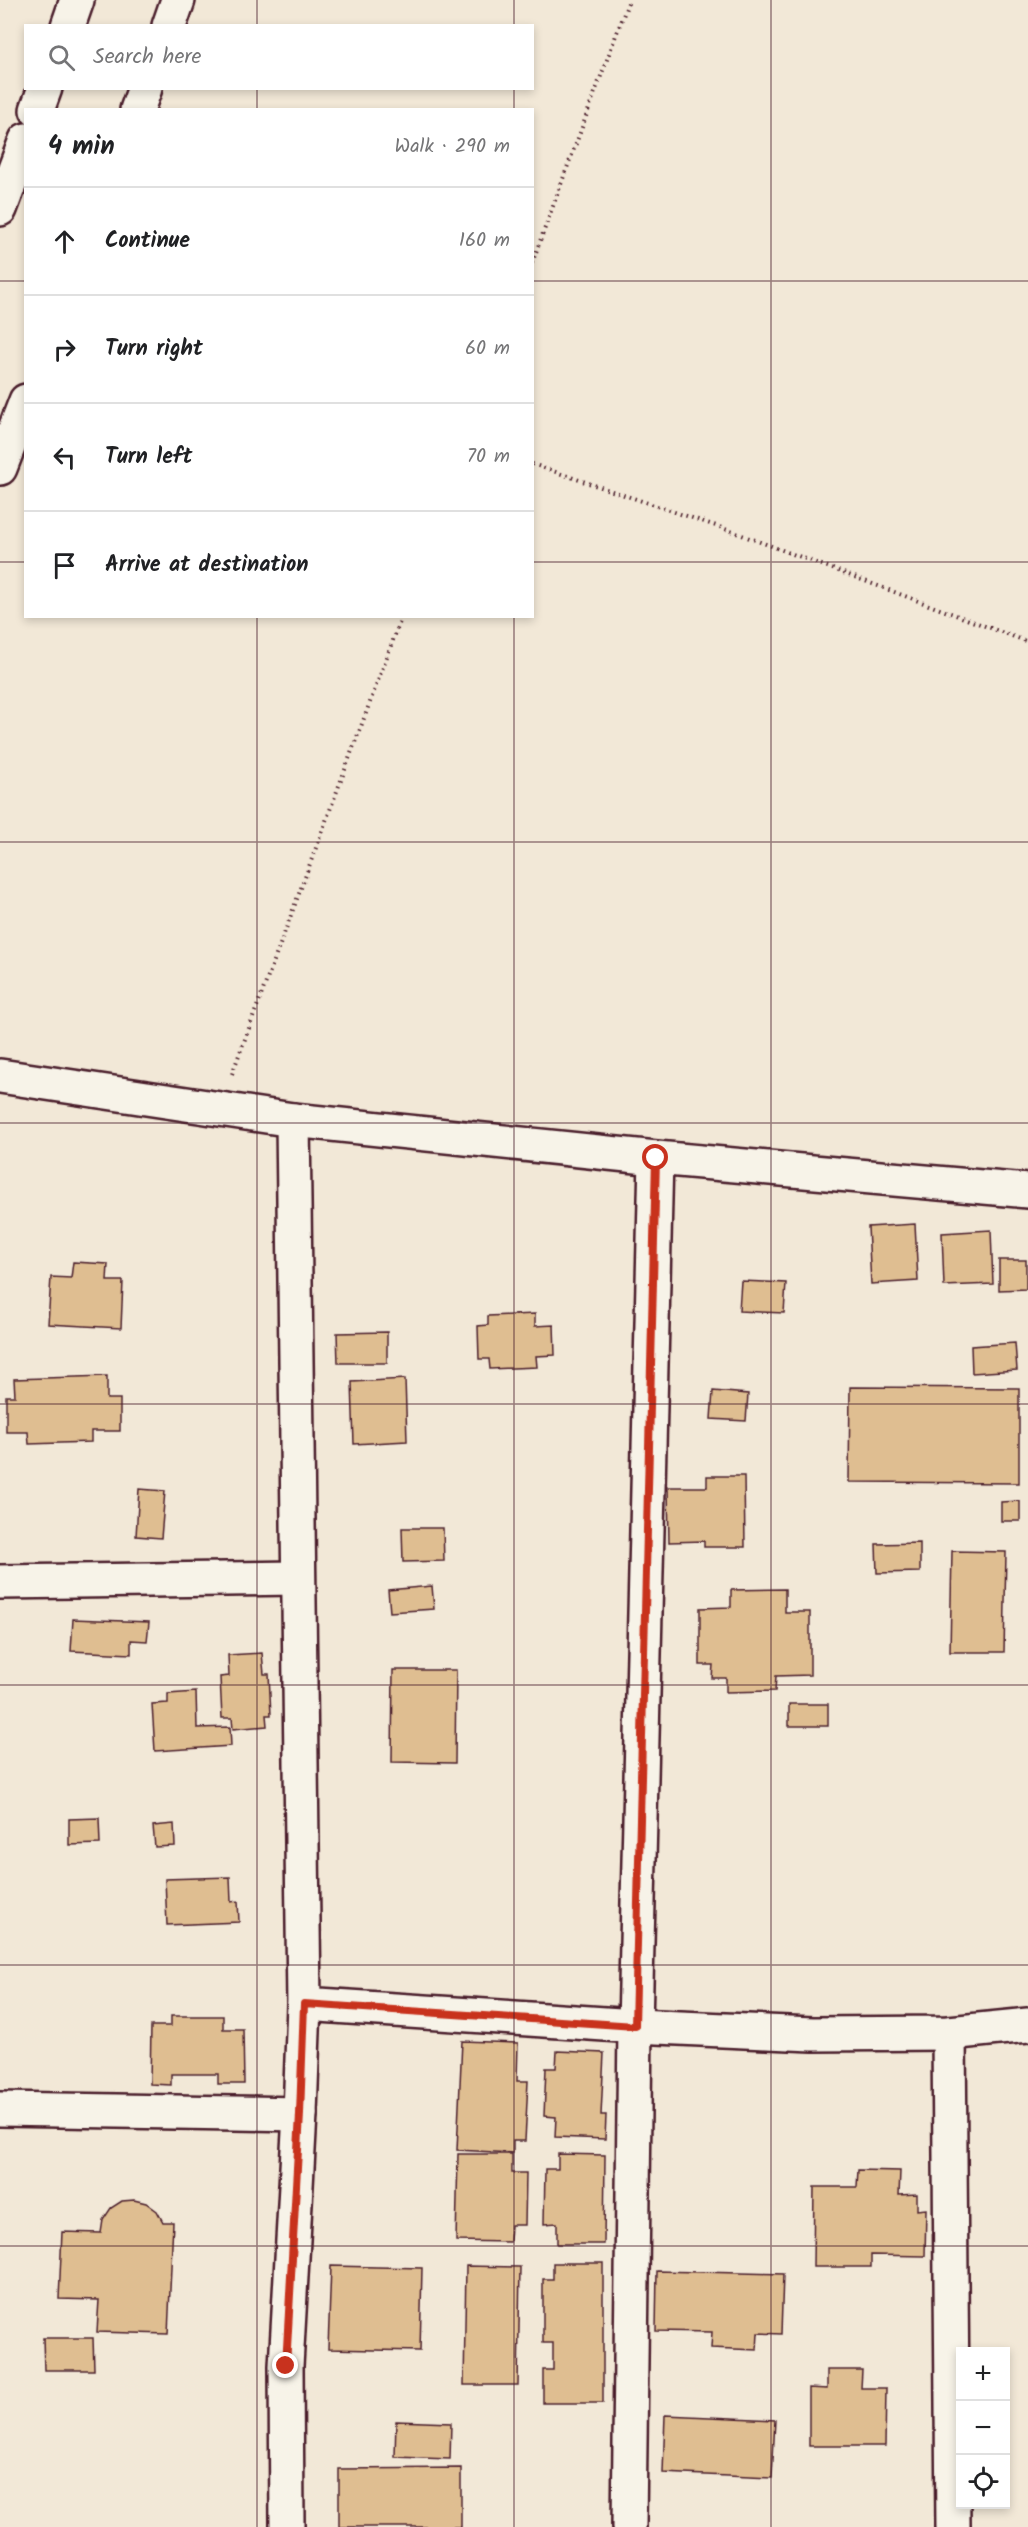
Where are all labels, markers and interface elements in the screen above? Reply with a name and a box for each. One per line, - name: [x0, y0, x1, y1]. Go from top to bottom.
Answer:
- search box: [24, 24, 534, 90]
- text: Search here: [93, 40, 201, 75]
- icon: search: [45, 41, 78, 74]
- text: 4 min: [48, 126, 115, 168]
- text: Walk · 290 m: [395, 131, 510, 163]
- text: Continue: [105, 224, 190, 259]
- icon: ahead: [48, 225, 81, 258]
- text: 160 m: [459, 225, 510, 257]
- text: Turn right: [105, 332, 203, 367]
- icon: right: [48, 333, 81, 366]
- text: 60 m: [465, 333, 510, 365]
- text: Turn left: [105, 440, 192, 475]
- icon: left: [48, 441, 81, 474]
- text: 70 m: [467, 441, 510, 473]
- text: Arrive at destination: [105, 548, 308, 583]
- icon: arrive: [48, 549, 81, 582]
- route start: [642, 1144, 668, 1170]
- map controls: [956, 2347, 1010, 2509]
- button: +: [956, 2347, 1010, 2401]
- route end: [272, 2352, 298, 2378]
- button: −: [956, 2401, 1010, 2455]
- button: locate: [956, 2455, 1010, 2509]

